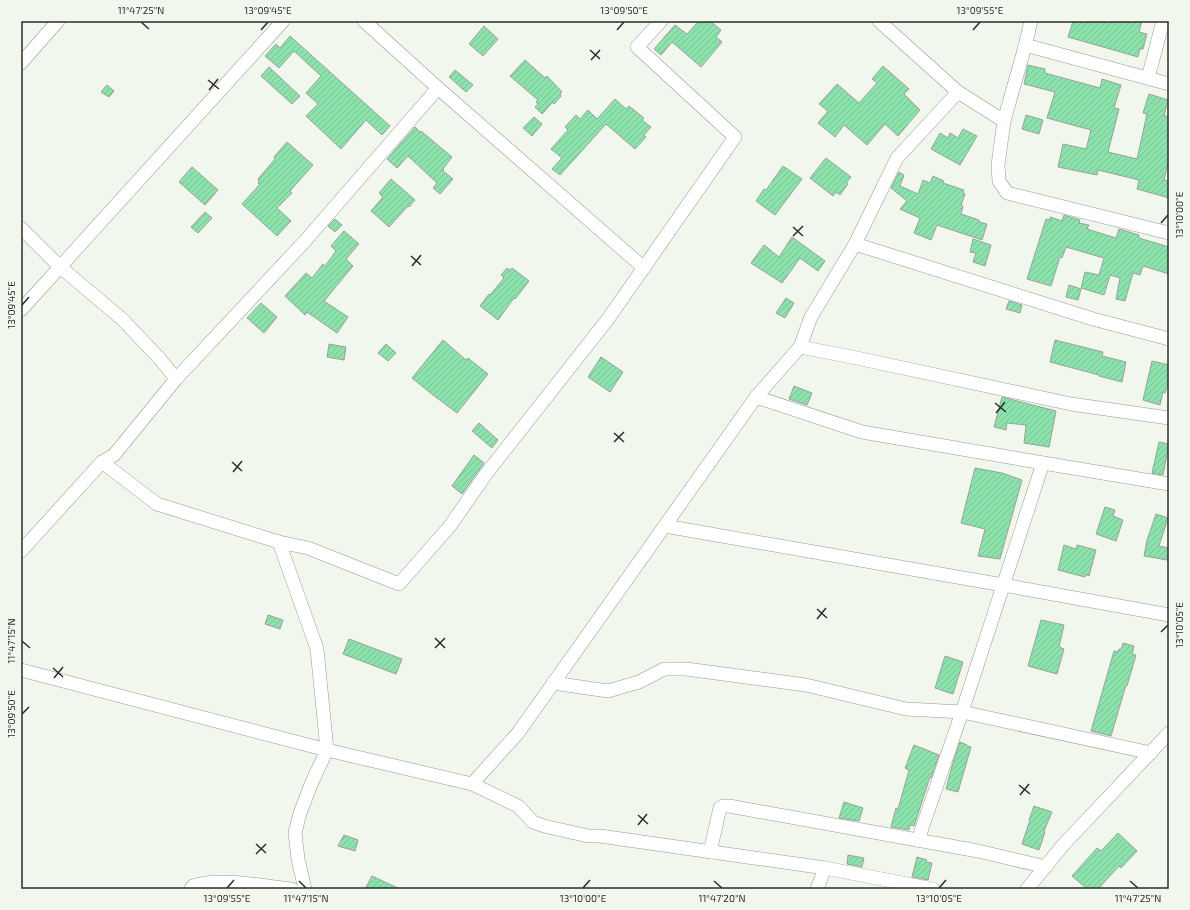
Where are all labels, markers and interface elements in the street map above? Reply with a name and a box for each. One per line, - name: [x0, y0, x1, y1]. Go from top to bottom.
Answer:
- text: 11°47'25"N: [118, 4, 164, 16]
- text: 13°09'45"E: [244, 4, 292, 16]
- text: 13°09'50"E: [600, 4, 648, 16]
- text: 13°09'55"E: [957, 4, 1004, 16]
- text: 13°10'00"E: [1173, 191, 1185, 238]
- text: 13°09'45"E: [5, 281, 17, 329]
- text: 13°10'05"E: [1173, 602, 1185, 648]
- text: 11°47'15"N: [5, 619, 17, 663]
- text: 13°09'50"E: [5, 690, 17, 738]
- text: 13°09'55"E: [204, 892, 251, 904]
- text: 11°47'15"N: [284, 892, 328, 904]
- text: 13°10'00"E: [560, 892, 607, 904]
- text: 11°47'20"N: [698, 892, 746, 904]
- text: 13°10'05"E: [916, 892, 962, 904]
- text: 11°47'25"N: [1115, 892, 1161, 904]

